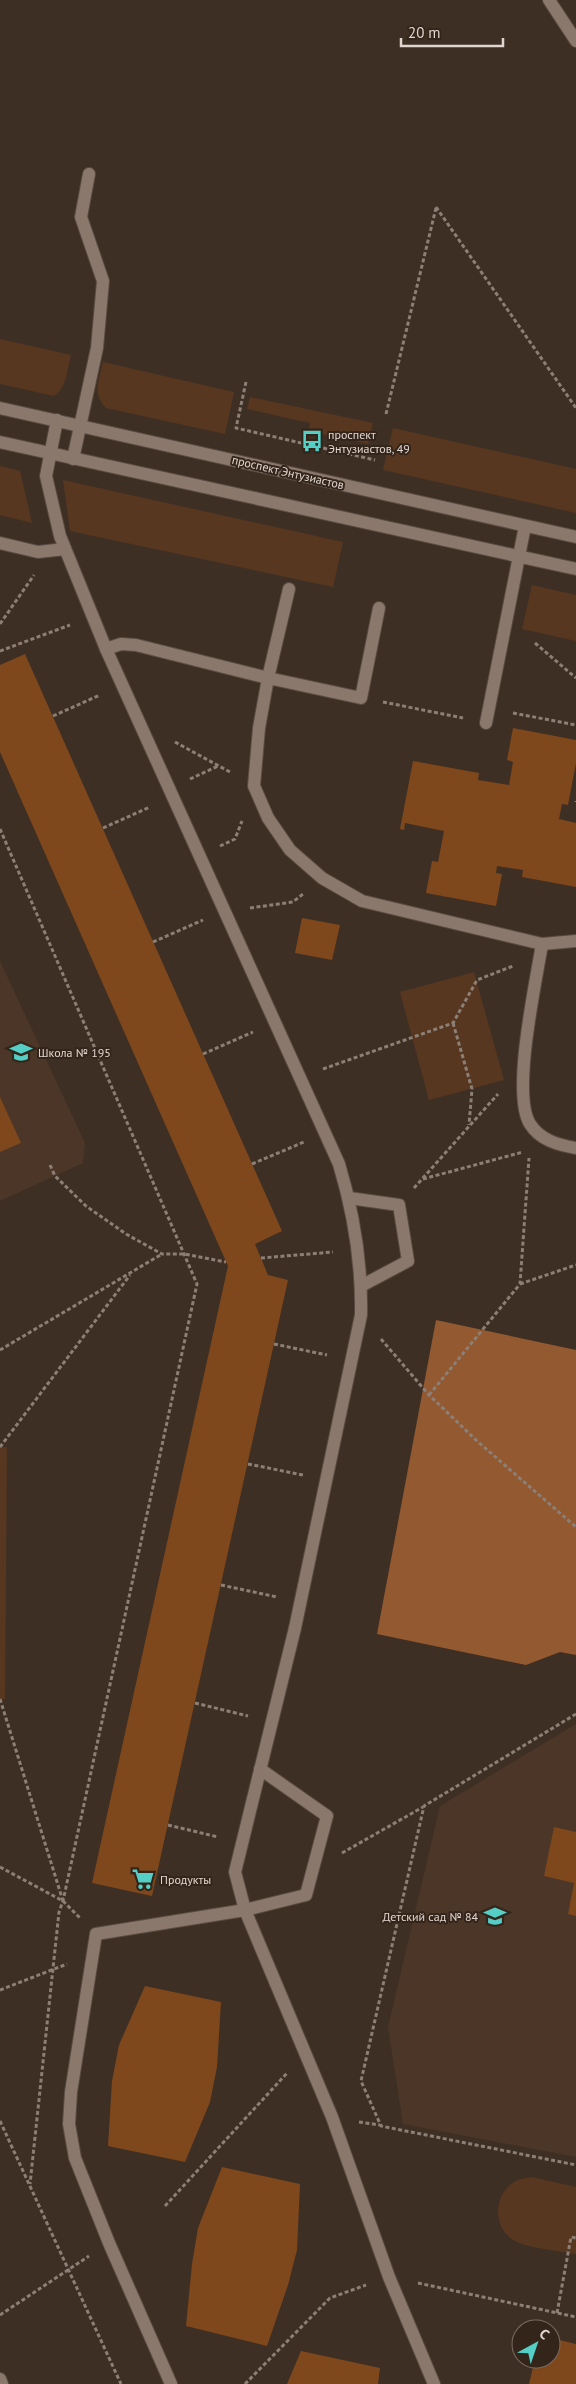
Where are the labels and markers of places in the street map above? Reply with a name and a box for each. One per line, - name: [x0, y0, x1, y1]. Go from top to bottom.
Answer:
- place label: проспект Энтузиастов, 49: [328, 427, 410, 456]
- bus stop icon: проспект Энтузиастов, 49: [299, 428, 325, 454]
- school or university icon: Школа № 195: [8, 1039, 34, 1065]
- place label: Школа № 195: [38, 1045, 111, 1060]
- supermarket icon: Продукты: [130, 1866, 156, 1892]
- place label: Продукты: [160, 1872, 211, 1887]
- school or university icon: Детский сад № 84: [482, 1903, 508, 1929]
- place label: Детский сад № 84: [382, 1909, 478, 1924]

